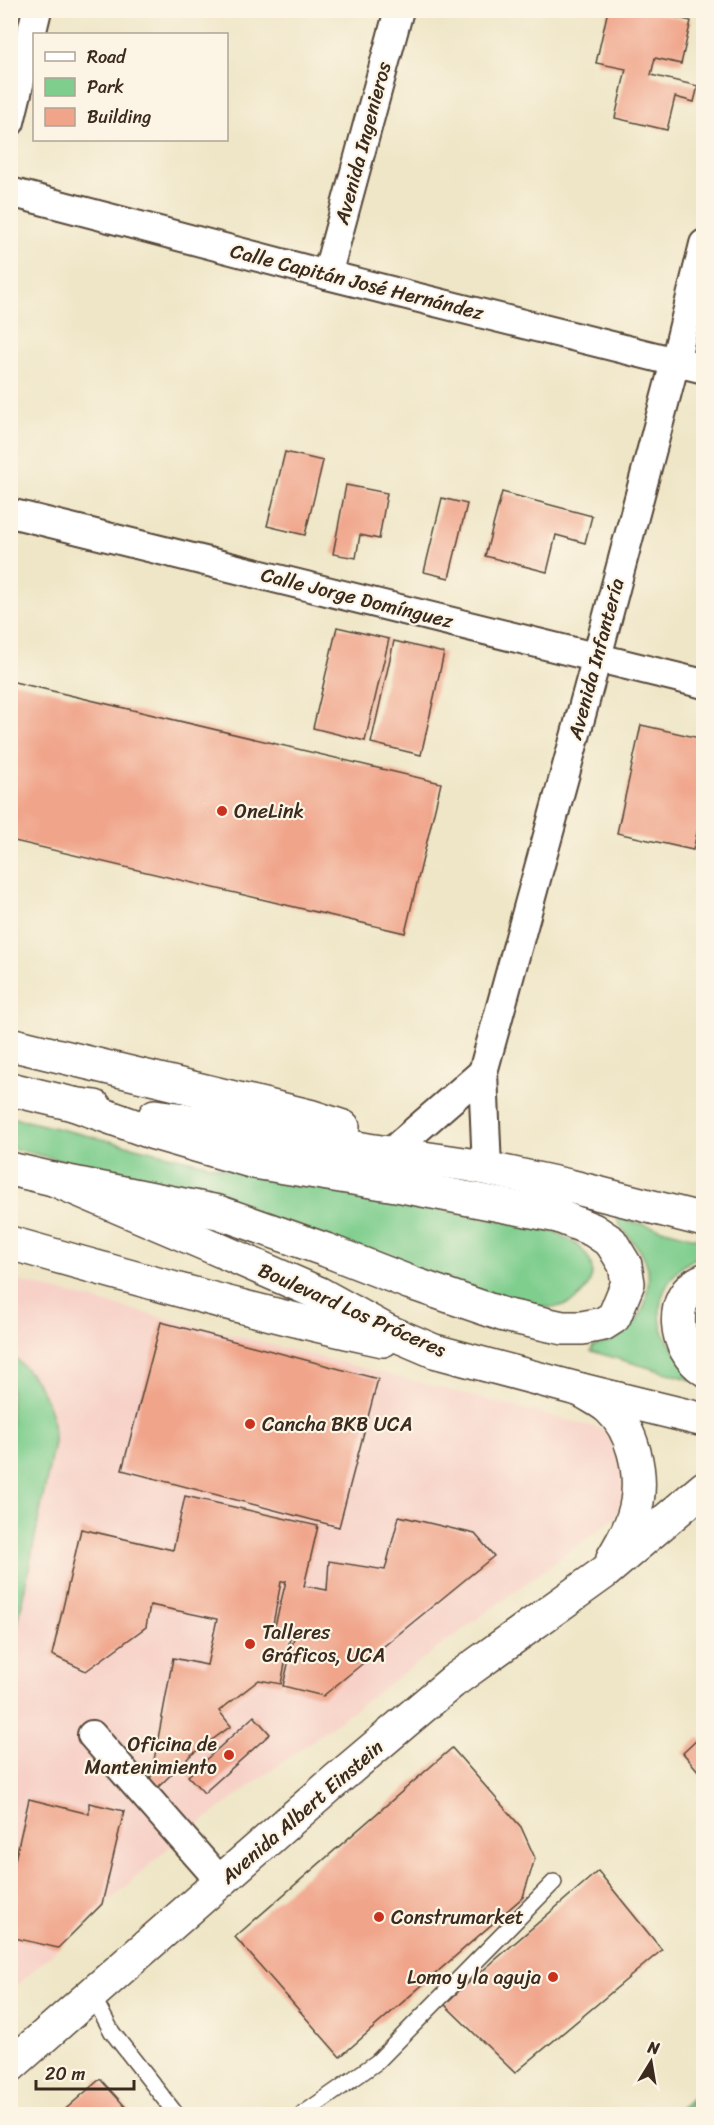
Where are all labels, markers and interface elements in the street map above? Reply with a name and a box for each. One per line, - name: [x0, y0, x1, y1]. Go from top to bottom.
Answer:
- legend: [33, 33, 228, 141]
- text: Road: [87, 41, 127, 73]
- street label: Avenida Ingenieros: [324, 57, 402, 229]
- text: Park: [87, 71, 124, 103]
- text: Building: [87, 101, 151, 133]
- street label: Calle Capitán José Hernández: [227, 234, 488, 331]
- street label: Calle Jorge Domínguez: [257, 557, 457, 639]
- street label: Avenida Infantería: [557, 574, 634, 745]
- place label: OneLink: [234, 794, 304, 829]
- marker: OneLink: [215, 804, 229, 818]
- street label: Boulevard Los Próceres: [252, 1253, 453, 1368]
- place label: Cancha BKB UCA: [262, 1407, 413, 1442]
- marker: Cancha BKB UCA: [243, 1417, 257, 1431]
- place label: Talleres Gráficos, UCA: [262, 1615, 385, 1673]
- marker: Talleres Gráficos, UCA: [243, 1637, 257, 1651]
- place label: Oficina de Mantenimiento: [85, 1727, 217, 1785]
- street label: Avenida Albert Einstein: [212, 1731, 392, 1894]
- marker: Oficina de Mantenimiento: [222, 1748, 236, 1762]
- place label: Construmarket: [391, 1900, 524, 1935]
- marker: Construmarket: [372, 1910, 386, 1924]
- place label: Lomo y la aguja: [407, 1960, 541, 1995]
- marker: Lomo y la aguja: [546, 1970, 560, 1984]
- north arrow: [621, 2032, 681, 2092]
- text: N: [645, 2032, 663, 2063]
- scale bar: [36, 2053, 134, 2091]
- text: 20 m: [45, 2058, 85, 2090]

